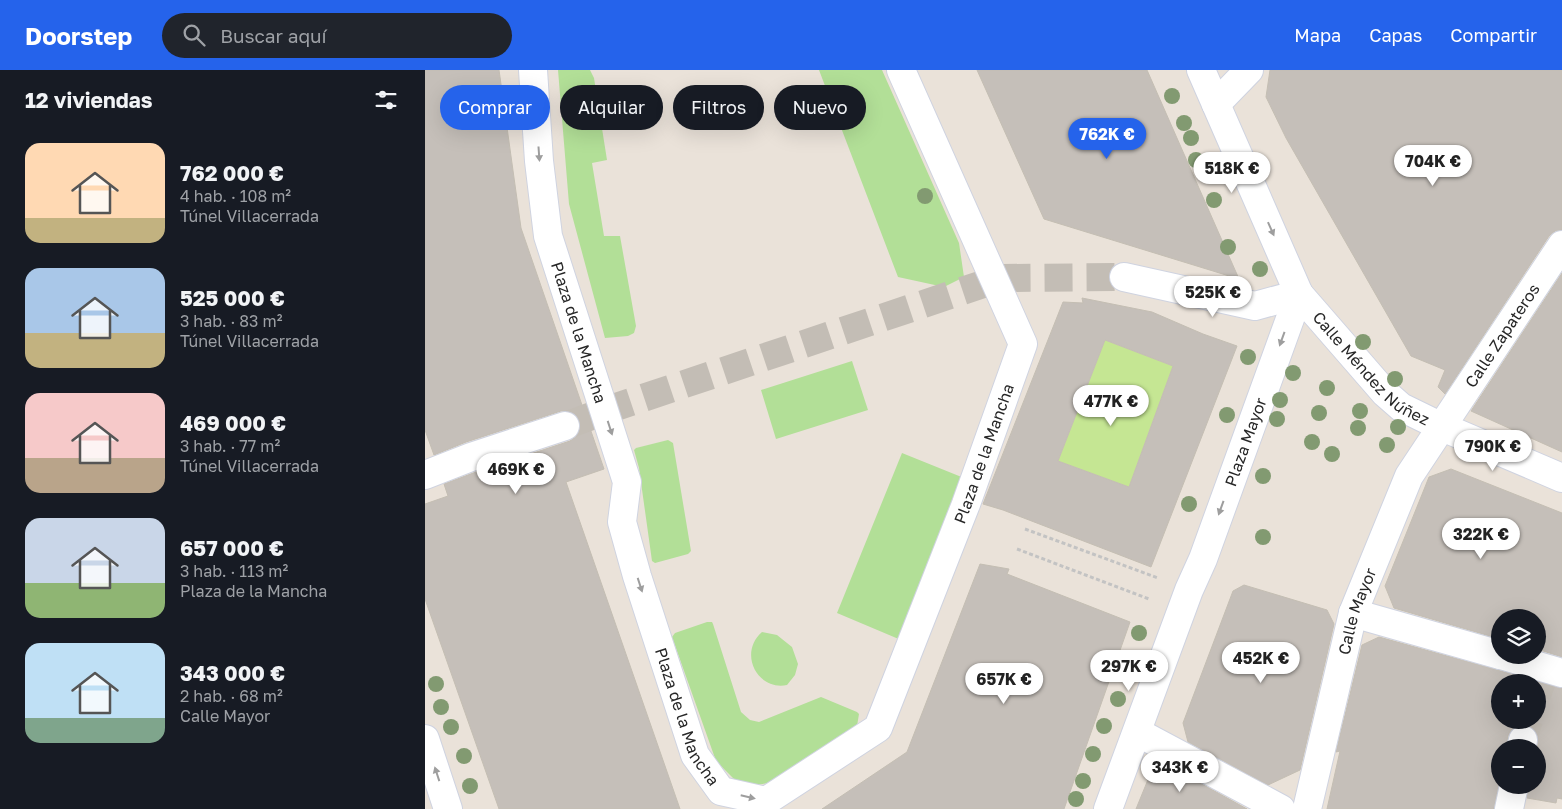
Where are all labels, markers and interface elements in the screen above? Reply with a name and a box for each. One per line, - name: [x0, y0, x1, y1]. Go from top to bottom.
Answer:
- search box: [162, 13, 512, 58]
- text: Doorstep: [25, 21, 132, 50]
- icon: search: [180, 21, 208, 49]
- text: Buscar aquí: [220, 24, 327, 47]
- text: Mapa: [1294, 24, 1341, 46]
- text: Capas: [1369, 24, 1422, 46]
- text: Compartir: [1450, 24, 1537, 46]
- chip: Comprar: [440, 85, 550, 130]
- chip: Alquilar: [560, 85, 663, 130]
- chip: Filtros: [673, 85, 764, 130]
- chip: Nuevo: [774, 85, 866, 130]
- icon: filters: [372, 86, 400, 114]
- text: 12 viviendas: [25, 87, 153, 113]
- pin: 762K €: [1066, 118, 1148, 160]
- text: 762K €: [1079, 124, 1135, 144]
- pin: 704K €: [1392, 144, 1474, 187]
- one-way arrow: [535, 146, 543, 162]
- text: 704K €: [1405, 151, 1461, 171]
- pin: 518K €: [1191, 152, 1273, 194]
- text: 518K €: [1204, 158, 1260, 178]
- text: 762 000 €: [180, 160, 284, 186]
- icon: home: [65, 163, 125, 223]
- text: 4 hab. · 108 m²: [180, 186, 291, 206]
- text: Túnel Villacerrada: [180, 206, 319, 226]
- one-way arrow: [1268, 222, 1276, 236]
- street label: Plaza de la Mancha: [547, 259, 611, 406]
- pin: 525K €: [1172, 276, 1254, 318]
- street label: Calle Zapateros: [1461, 280, 1544, 391]
- text: 525K €: [1185, 282, 1241, 302]
- text: 525 000 €: [180, 285, 285, 311]
- icon: home: [65, 288, 125, 348]
- street label: Calle Méndez Núñez: [1309, 307, 1433, 429]
- text: 3 hab. · 83 m²: [180, 311, 282, 331]
- text: Túnel Villacerrada: [180, 331, 319, 351]
- one-way arrow: [1278, 332, 1285, 347]
- street label: Plaza de la Mancha: [949, 381, 1018, 526]
- pin: 477K €: [1070, 384, 1152, 427]
- text: 477K €: [1084, 391, 1138, 411]
- street label: Plaza Mayor: [1220, 395, 1271, 489]
- text: 469 000 €: [180, 410, 286, 436]
- icon: home: [65, 413, 125, 473]
- one-way arrow: [607, 421, 614, 436]
- pin: 790K €: [1452, 430, 1534, 472]
- text: 3 hab. · 77 m²: [180, 436, 280, 456]
- text: 790K €: [1465, 436, 1521, 456]
- pin: 469K €: [475, 452, 557, 495]
- text: Túnel Villacerrada: [180, 456, 319, 476]
- text: 469K €: [487, 459, 545, 479]
- one-way arrow: [1217, 501, 1224, 516]
- pin: 322K €: [1440, 518, 1522, 560]
- text: 322K €: [1453, 524, 1509, 544]
- text: 657 000 €: [180, 535, 284, 561]
- icon: home: [65, 538, 125, 598]
- text: 3 hab. · 113 m²: [180, 561, 288, 581]
- street label: Calle Mayor: [1334, 565, 1380, 657]
- one-way arrow: [636, 578, 644, 593]
- text: Plaza de la Mancha: [180, 581, 327, 601]
- map controls: [1491, 609, 1546, 794]
- button: layers: [1491, 609, 1546, 664]
- pin: 452K €: [1220, 642, 1302, 684]
- street label: Plaza de la Mancha: [651, 645, 724, 789]
- text: 452K €: [1233, 648, 1289, 668]
- pin: 297K €: [1088, 650, 1170, 692]
- text: 297K €: [1101, 656, 1157, 676]
- text: 343 000 €: [180, 660, 285, 686]
- pin: 657K €: [963, 662, 1045, 705]
- icon: home: [65, 663, 125, 723]
- text: 657K €: [976, 669, 1032, 689]
- button: +: [1491, 674, 1546, 729]
- text: 2 hab. · 68 m²: [180, 686, 283, 706]
- text: Calle Mayor: [180, 706, 270, 726]
- button: −: [1491, 739, 1546, 794]
- pin: 343K €: [1139, 750, 1221, 793]
- text: 343K €: [1152, 757, 1208, 777]
- one-way arrow: [432, 766, 440, 781]
- one-way arrow: [740, 793, 756, 801]

